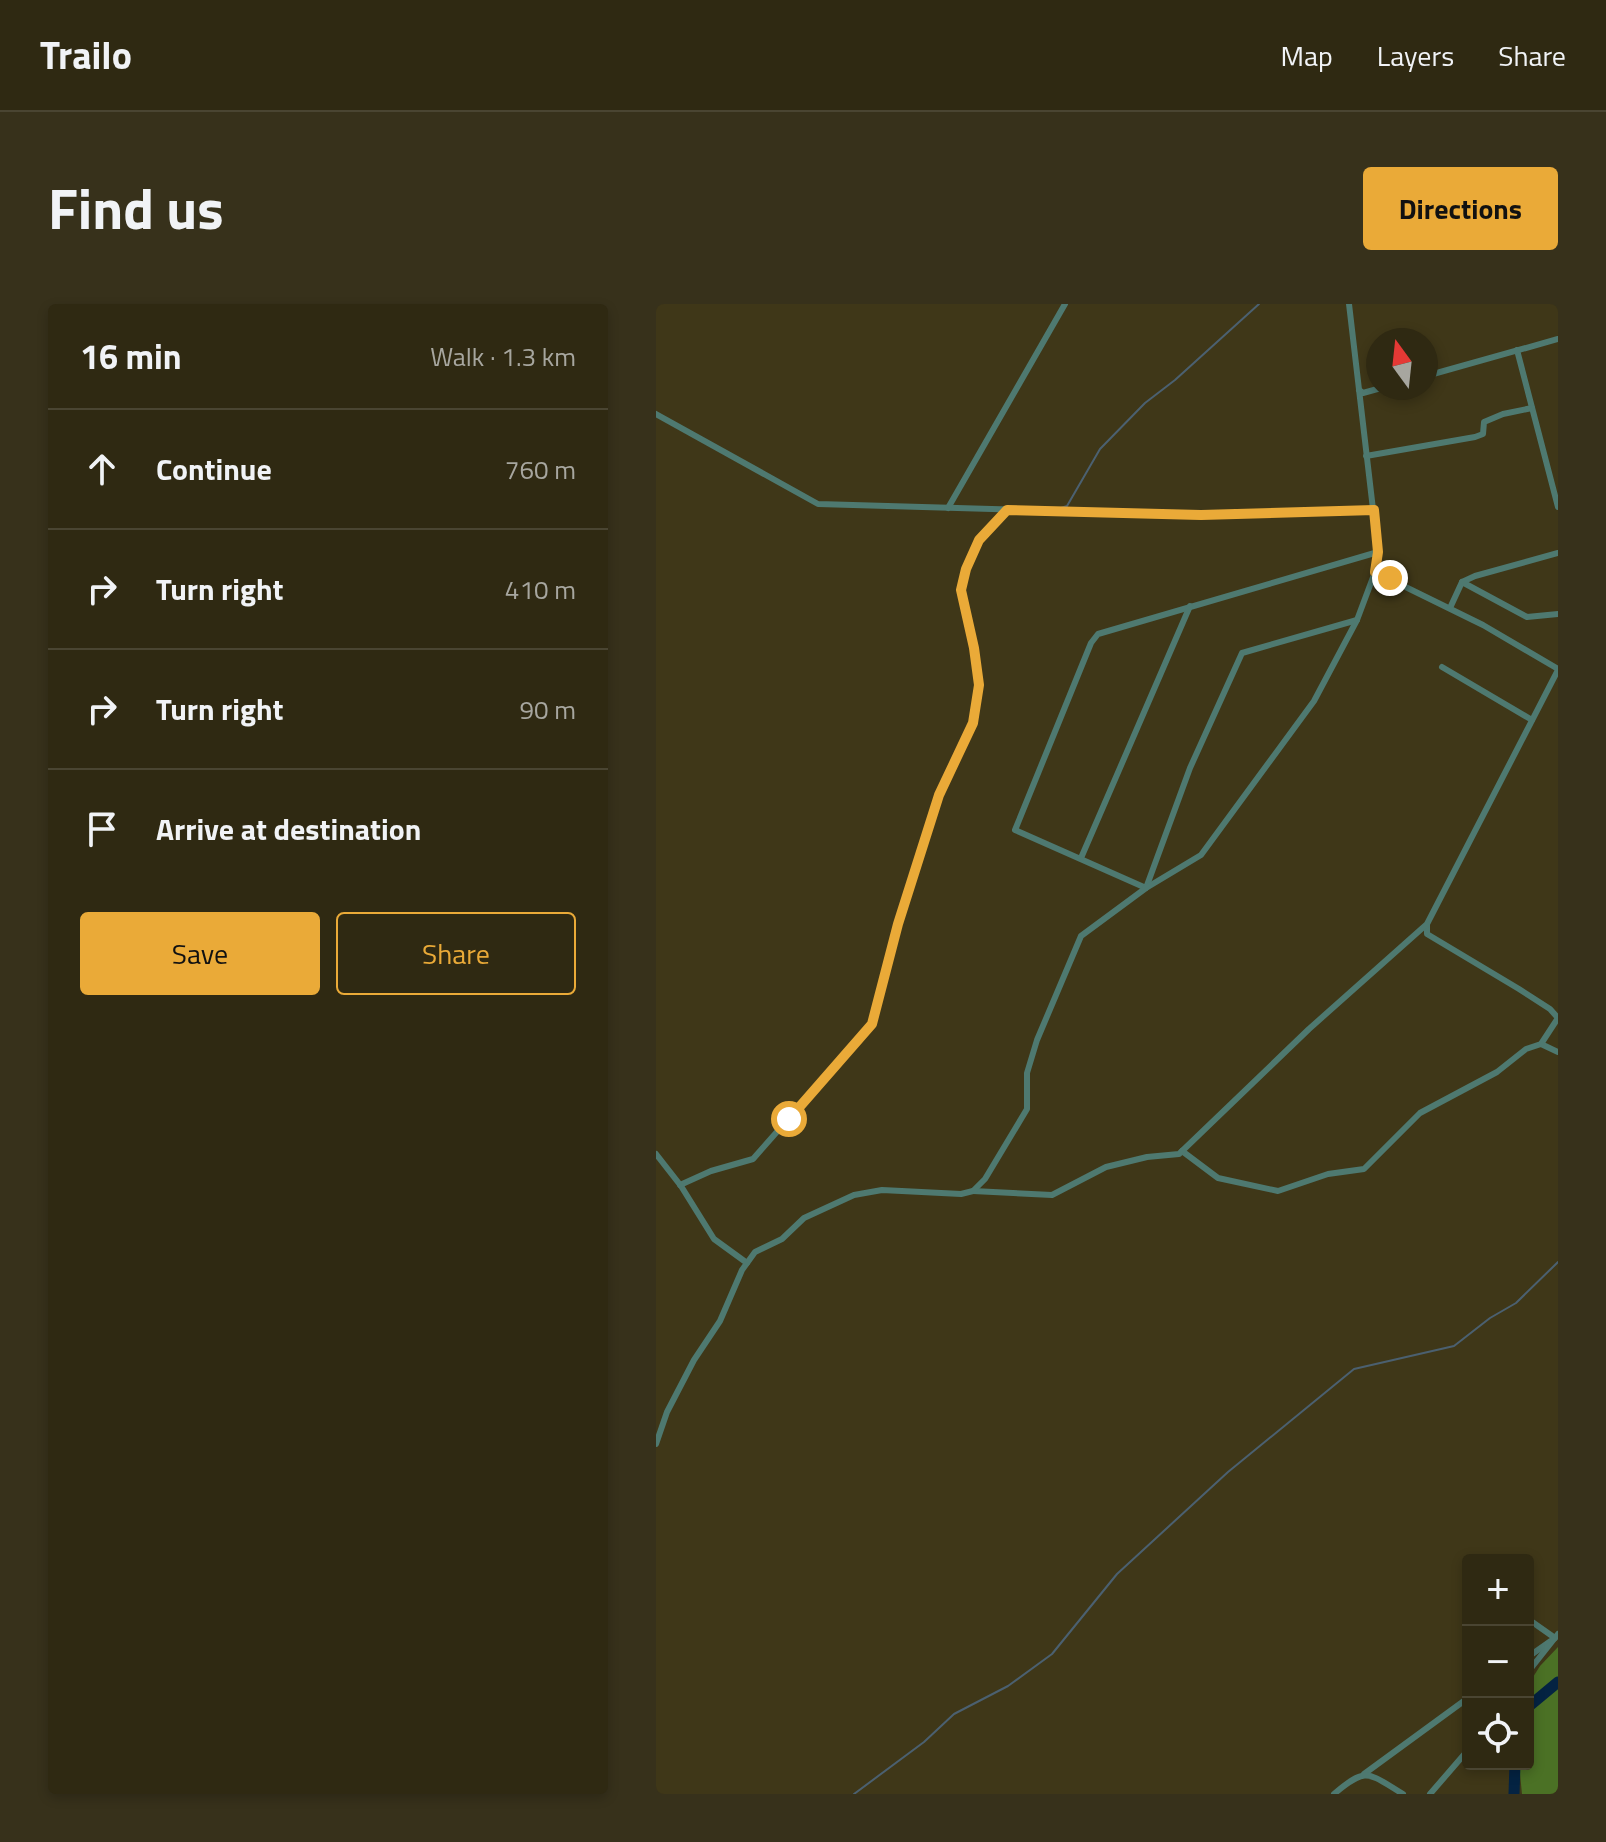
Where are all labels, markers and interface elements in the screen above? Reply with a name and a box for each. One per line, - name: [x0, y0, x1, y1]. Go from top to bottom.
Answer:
- text: Trailo: [40, 26, 132, 84]
- text: Map: [1280, 34, 1333, 77]
- text: Layers: [1377, 34, 1454, 77]
- text: Share: [1498, 34, 1566, 77]
- text: Find us: [48, 166, 224, 251]
- button: Directions: [1363, 167, 1558, 250]
- north arrow: [1366, 328, 1438, 400]
- text: 16 min: [80, 330, 182, 382]
- text: Walk · 1.3 km: [430, 337, 576, 376]
- text: Continue: [156, 446, 272, 492]
- icon: ahead: [80, 447, 124, 491]
- text: 760 m: [505, 450, 576, 489]
- route end: [1372, 560, 1408, 596]
- text: Turn right: [156, 566, 284, 612]
- icon: right: [80, 567, 124, 611]
- text: 410 m: [505, 570, 576, 609]
- text: Turn right: [156, 686, 284, 732]
- icon: right: [80, 687, 124, 731]
- text: 90 m: [519, 690, 576, 729]
- text: Arrive at destination: [156, 806, 421, 852]
- icon: arrive: [80, 807, 124, 851]
- button: Save: [80, 912, 320, 995]
- button: Share: [336, 912, 576, 995]
- route start: [771, 1101, 807, 1137]
- map controls: [1462, 1554, 1534, 1770]
- button: +: [1462, 1554, 1534, 1626]
- button: −: [1462, 1626, 1534, 1698]
- button: locate: [1462, 1698, 1534, 1770]

